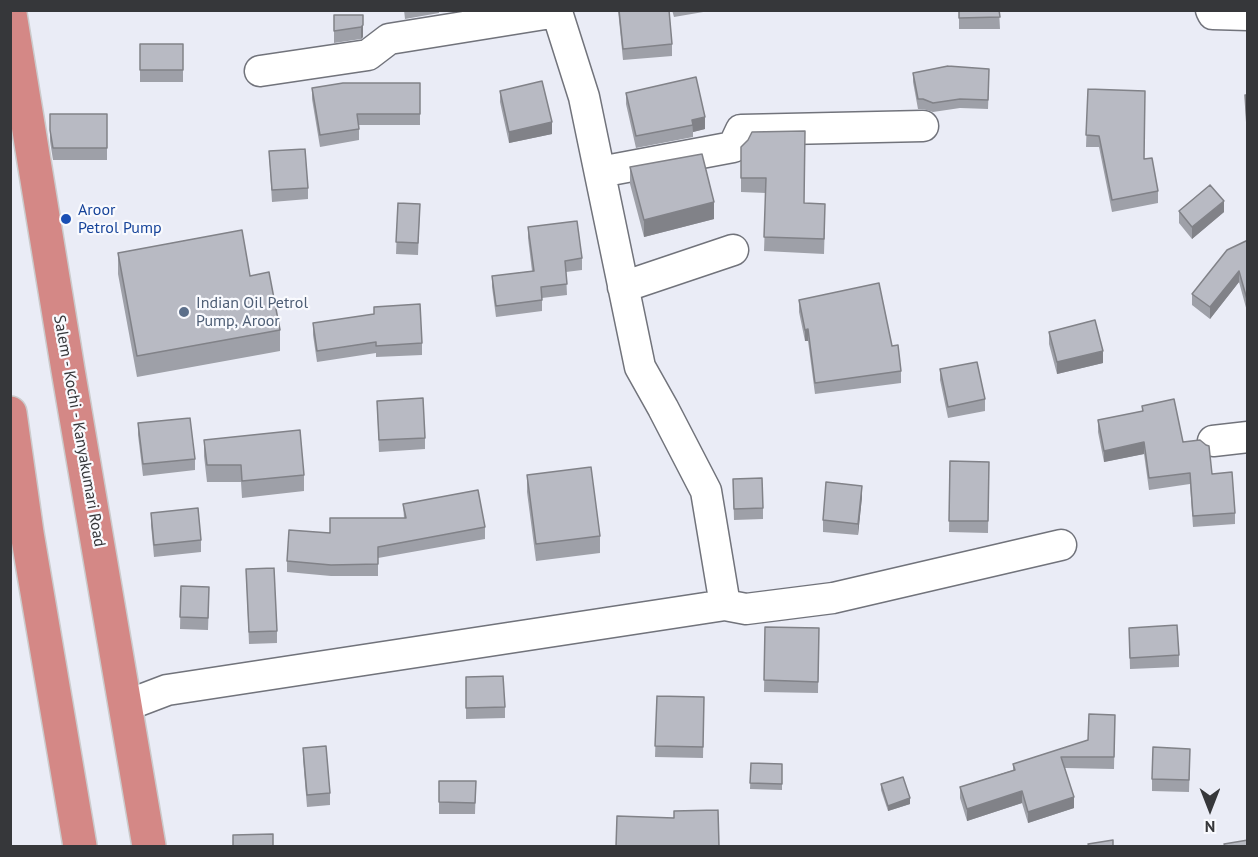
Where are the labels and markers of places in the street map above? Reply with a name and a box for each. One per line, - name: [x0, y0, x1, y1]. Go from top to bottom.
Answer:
- place label: Aroor Petrol Pump: [78, 200, 162, 238]
- marker: Aroor Petrol Pump: [59, 212, 73, 226]
- place label: Indian Oil Petrol Pump, Aroor: [196, 293, 308, 331]
- marker: Indian Oil Petrol Pump, Aroor: [177, 305, 191, 319]

